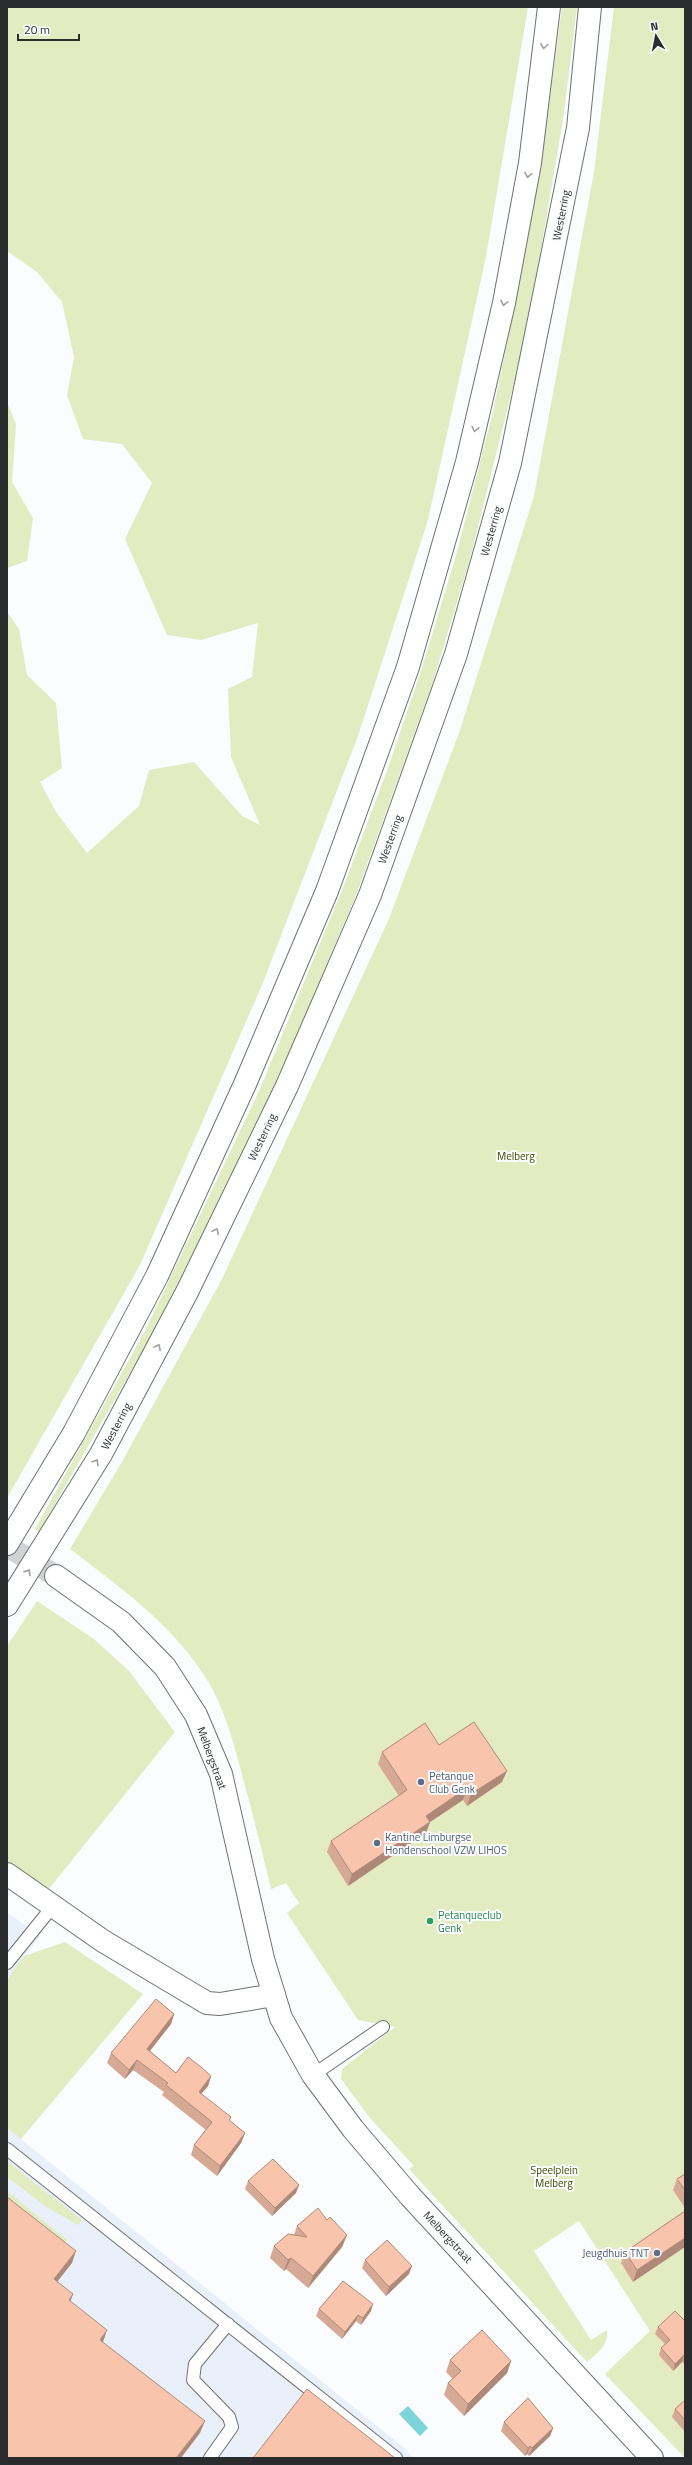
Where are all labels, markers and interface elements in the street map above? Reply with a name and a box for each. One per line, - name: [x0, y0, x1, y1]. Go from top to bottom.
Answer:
- scale bar: [18, 16, 79, 42]
- north arrow: [636, 16, 676, 56]
- text: N: [649, 18, 659, 35]
- text: 20 m: [24, 20, 50, 39]
- one-way arrow: [540, 43, 549, 49]
- one-way arrow: [524, 172, 533, 178]
- street label: Westerring: [548, 188, 574, 242]
- one-way arrow: [501, 299, 509, 306]
- one-way arrow: [471, 426, 479, 432]
- street label: Westerring: [476, 504, 506, 558]
- street label: Westerring: [374, 812, 406, 866]
- street label: Westerring: [244, 1110, 281, 1164]
- park label: Melberg: [497, 1148, 535, 1164]
- one-way arrow: [211, 1228, 219, 1236]
- one-way arrow: [153, 1344, 160, 1352]
- street label: Westerring: [97, 1399, 135, 1452]
- one-way arrow: [91, 1459, 99, 1466]
- one-way arrow: [23, 1569, 30, 1576]
- street label: Melbergstraat: [193, 1724, 231, 1792]
- place label: Petanque Club Genk: [429, 1768, 476, 1797]
- marker: Petanque Club Genk: [416, 1777, 426, 1787]
- place label: Kantine Limburgse Hondenschool VZW LIHOS: [385, 1829, 507, 1858]
- marker: Kantine Limburgse Hondenschool VZW LIHOS: [372, 1838, 382, 1848]
- place label: Petanqueclub Genk: [438, 1907, 502, 1936]
- marker: Petanqueclub Genk: [425, 1916, 435, 1926]
- park label: Speelplein Melberg: [530, 2162, 578, 2191]
- street label: Melbergstraat: [420, 2208, 476, 2267]
- place label: Jeugdhuis TNT: [582, 2245, 649, 2261]
- marker: Jeugdhuis TNT: [652, 2248, 662, 2258]

